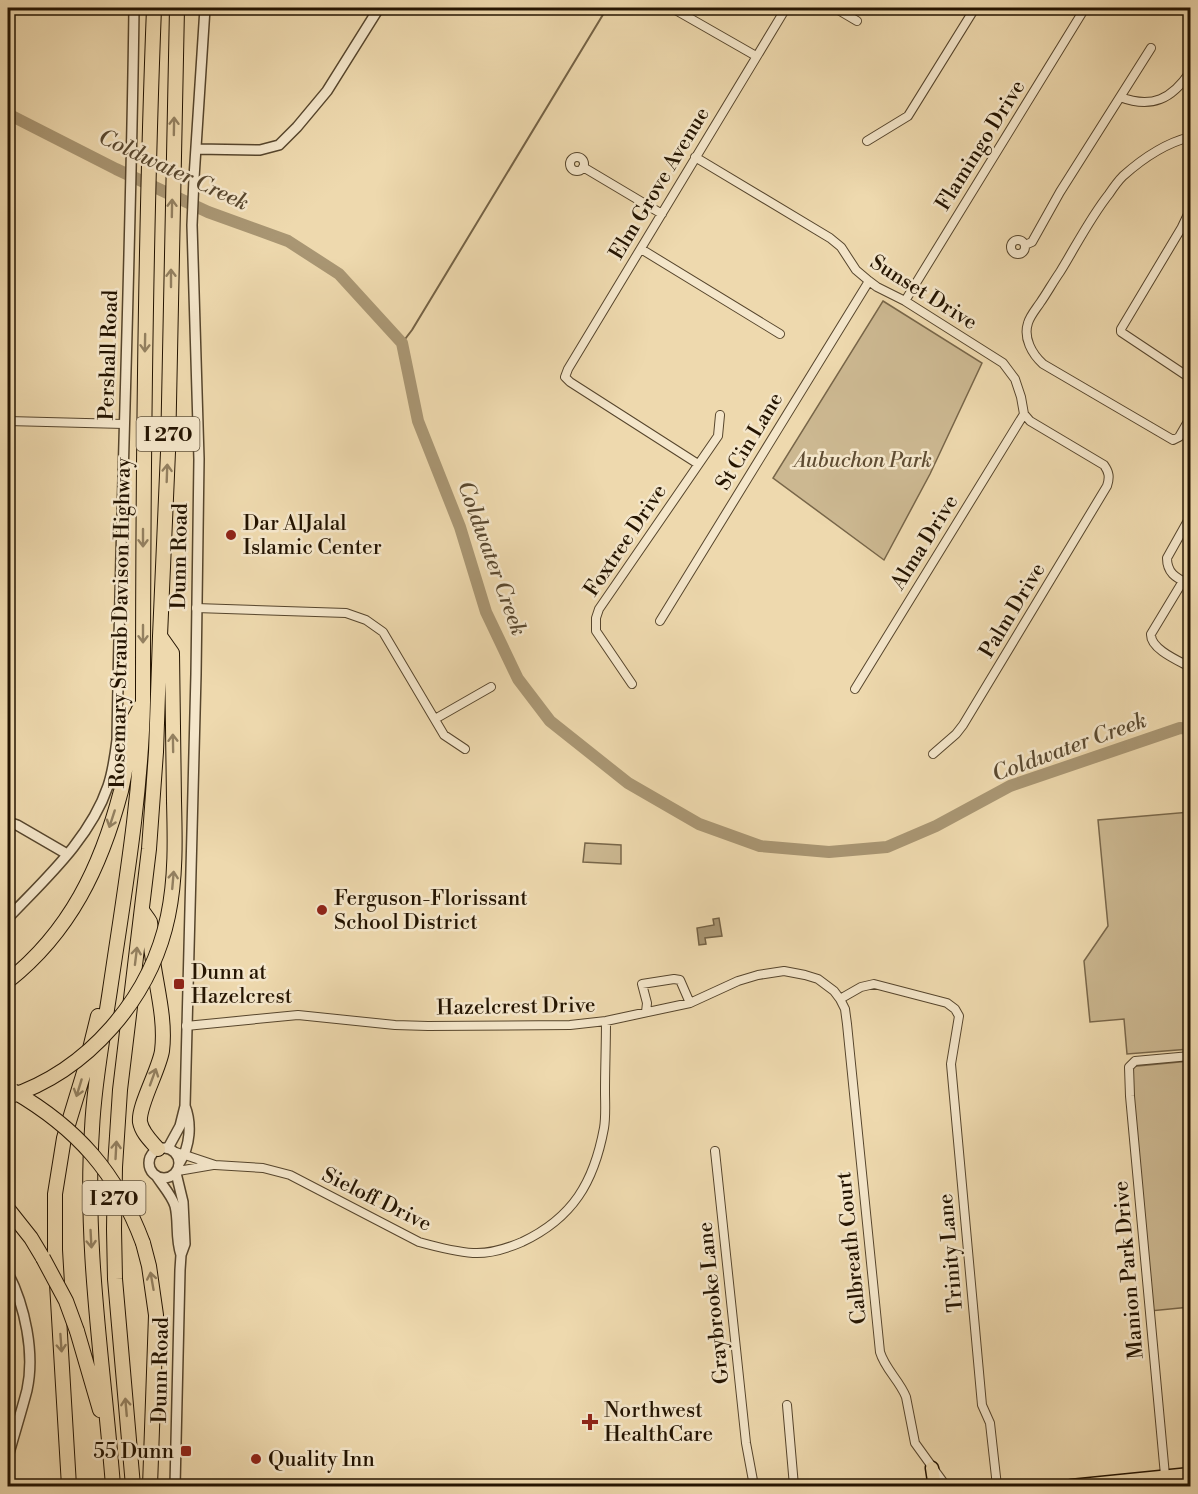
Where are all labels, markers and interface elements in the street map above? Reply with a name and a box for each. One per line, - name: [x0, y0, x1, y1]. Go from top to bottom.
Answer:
- street label: Flamingo Drive: [930, 75, 1031, 216]
- street label: Elm Grove Avenue: [604, 103, 716, 265]
- one-way arrow: [168, 117, 180, 137]
- water label: Coldwater Creek: [94, 124, 253, 217]
- one-way arrow: [166, 199, 178, 219]
- street label: Sunset Drive: [865, 250, 982, 336]
- one-way arrow: [165, 269, 177, 289]
- street label: Pershall Road: [94, 289, 124, 421]
- one-way arrow: [139, 332, 151, 352]
- street label: St Cin Lane: [710, 388, 789, 495]
- road number: I 270: [136, 417, 200, 451]
- park label: Aubuchon Park: [792, 448, 932, 474]
- street label: Rosemary Straub Davison Highway: [105, 457, 137, 789]
- one-way arrow: [161, 464, 172, 484]
- water label: Coldwater Creek: [451, 477, 532, 640]
- street label: Foxtree Drive: [579, 480, 673, 602]
- street label: Alma Drive: [885, 490, 964, 596]
- street label: Dunn Road: [166, 503, 194, 609]
- place label: Dar AlJalal Islamic Center: [243, 511, 382, 561]
- one-way arrow: [137, 527, 149, 547]
- marker: Dar AlJalal Islamic Center: [224, 528, 238, 542]
- street label: Palm Drive: [974, 558, 1051, 663]
- one-way arrow: [137, 623, 149, 643]
- water label: Coldwater Creek: [988, 707, 1151, 788]
- one-way arrow: [168, 733, 179, 753]
- one-way arrow: [106, 809, 117, 828]
- one-way arrow: [168, 870, 179, 890]
- place label: Ferguson-Florissant School District: [334, 886, 528, 936]
- marker: Ferguson-Florissant School District: [315, 903, 329, 917]
- one-way arrow: [131, 946, 142, 966]
- place label: Dunn at Hazelcrest: [191, 960, 293, 1010]
- marker: Dunn at Hazelcrest: [172, 977, 186, 991]
- street label: Hazelcrest Drive: [436, 993, 596, 1021]
- one-way arrow: [149, 1069, 160, 1087]
- one-way arrow: [73, 1078, 84, 1097]
- one-way arrow: [110, 1140, 121, 1160]
- street label: Sieloff Drive: [318, 1162, 436, 1238]
- street label: Calbreath Court: [831, 1170, 873, 1325]
- street label: Manion Park Drive: [1108, 1180, 1150, 1360]
- road number: I 270: [82, 1181, 146, 1215]
- street label: Trinity Lane: [933, 1192, 969, 1313]
- street label: Graybrooke Lane: [693, 1221, 735, 1385]
- one-way arrow: [86, 1228, 97, 1248]
- one-way arrow: [146, 1272, 157, 1292]
- street label: Dunn Road: [147, 1317, 175, 1423]
- one-way arrow: [56, 1332, 67, 1352]
- one-way arrow: [120, 1398, 131, 1418]
- place label: Northwest HealthCare: [604, 1398, 713, 1448]
- marker: Northwest HealthCare: [581, 1413, 599, 1431]
- place label: 55 Dunn: [93, 1439, 174, 1465]
- marker: 55 Dunn: [179, 1444, 193, 1458]
- place label: Quality Inn: [268, 1447, 375, 1473]
- marker: Quality Inn: [249, 1452, 263, 1466]

